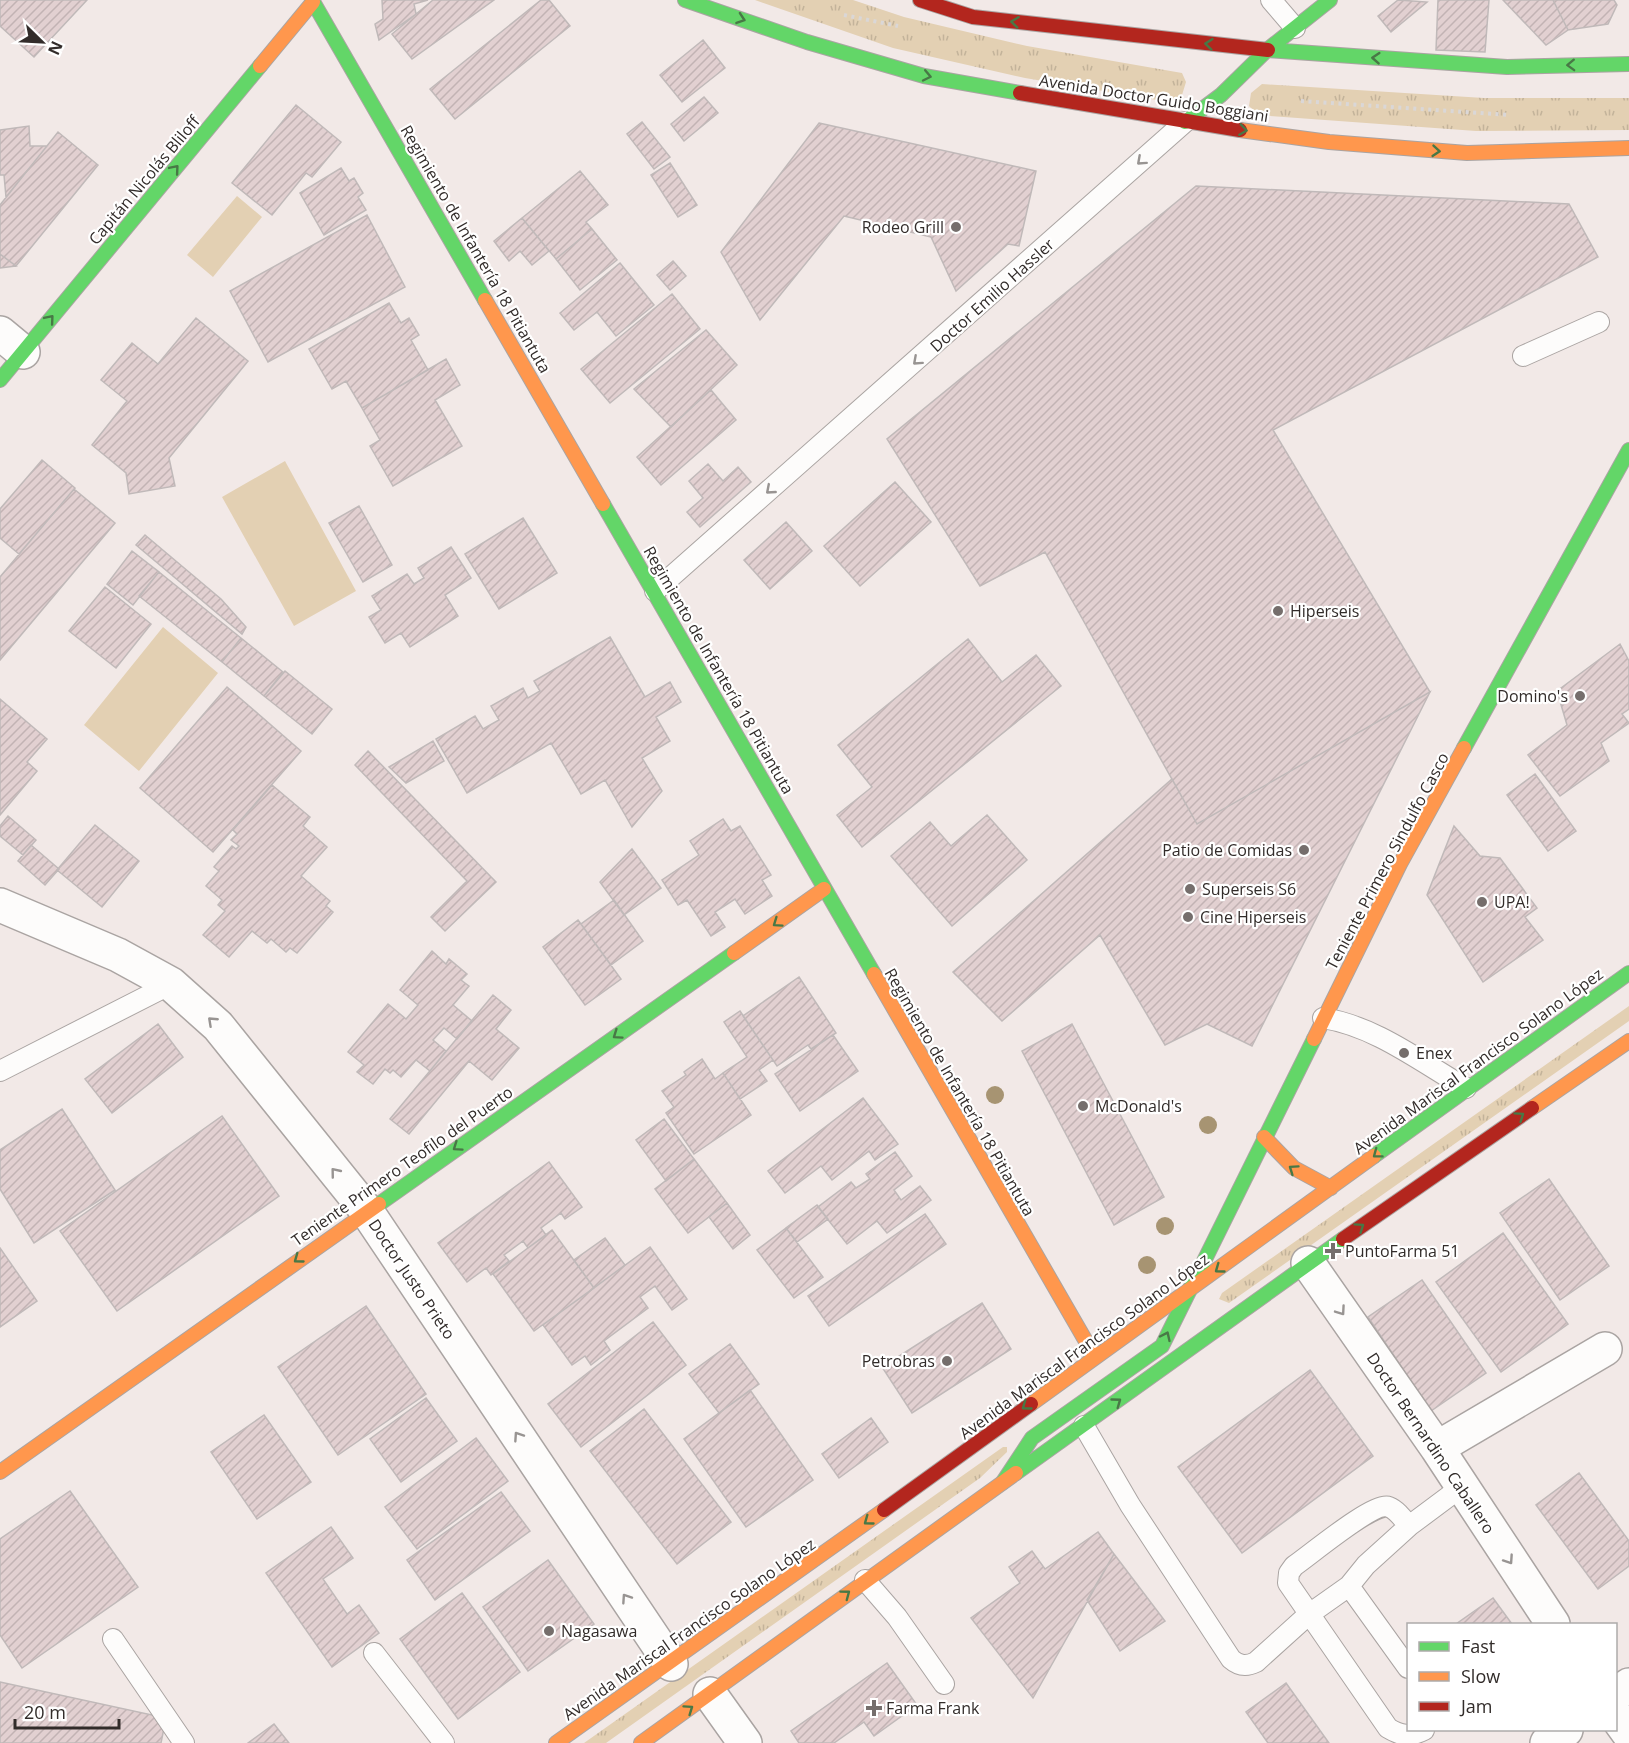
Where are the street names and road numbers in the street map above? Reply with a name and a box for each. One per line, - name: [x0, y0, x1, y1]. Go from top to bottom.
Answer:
- street label: Avenida Doctor Guido Boggiani: [1038, 69, 1270, 127]
- street label: Capitán Nicolás Bliloff: [83, 110, 205, 249]
- street label: Regimiento de Infantería 18 Pitiantuta: [396, 121, 556, 377]
- street label: Doctor Emilio Hassler: [925, 233, 1059, 357]
- street label: Regimiento de Infantería 18 Pitiantuta: [639, 542, 799, 798]
- street label: Teniente Primero Sindulfo Casco: [1320, 749, 1454, 973]
- street label: Avenida Mariscal Francisco Solano López: [1349, 963, 1607, 1159]
- street label: Regimiento de Infantería 18 Pitiantuta: [880, 964, 1040, 1220]
- street label: Teniente Primero Teofilo del Puerto: [287, 1081, 517, 1251]
- street label: Doctor Justo Prieto: [364, 1215, 460, 1343]
- street label: Avenida Mariscal Francisco Solano López: [955, 1248, 1213, 1444]
- street label: Doctor Bernardino Caballero: [1362, 1348, 1500, 1538]
- street label: Avenida Mariscal Francisco Solano López: [558, 1533, 820, 1725]

